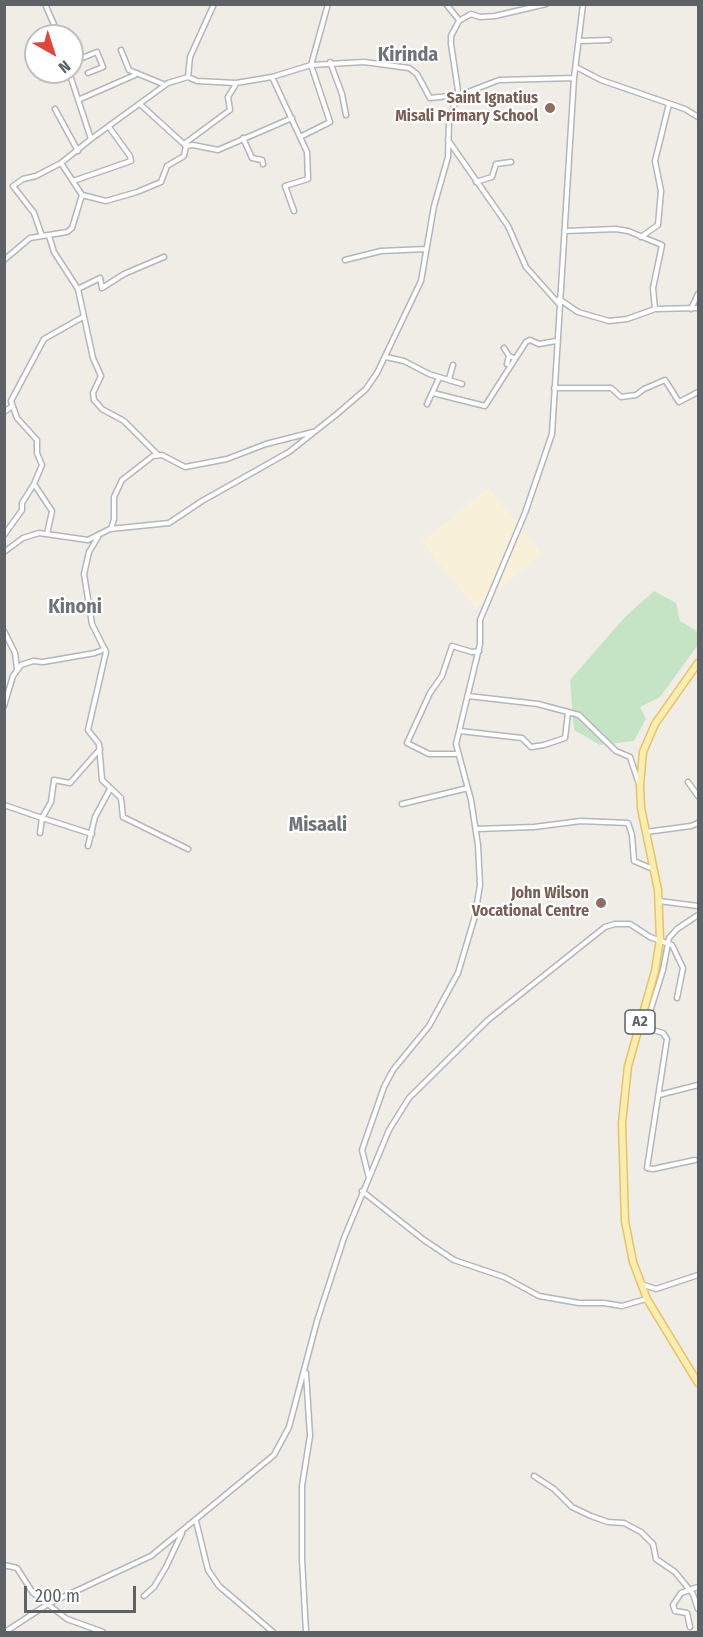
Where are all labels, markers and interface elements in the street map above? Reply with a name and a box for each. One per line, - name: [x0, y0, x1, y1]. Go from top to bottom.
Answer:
- north arrow: [24, 24, 84, 84]
- district label: Kirinda: [378, 43, 438, 67]
- text: N: [55, 56, 74, 77]
- place label: Saint Ignatius Misali Primary School: [395, 89, 538, 127]
- marker: Saint Ignatius Misali Primary School: [543, 101, 557, 115]
- district label: Kinoni: [48, 595, 102, 619]
- district label: Misaali: [289, 813, 347, 837]
- place label: John Wilson Vocational Centre: [472, 884, 589, 922]
- marker: John Wilson Vocational Centre: [594, 896, 608, 910]
- road number: A2: [625, 1010, 655, 1034]
- scale bar: [27, 1574, 140, 1612]
- text: 200 m: [35, 1585, 80, 1607]

